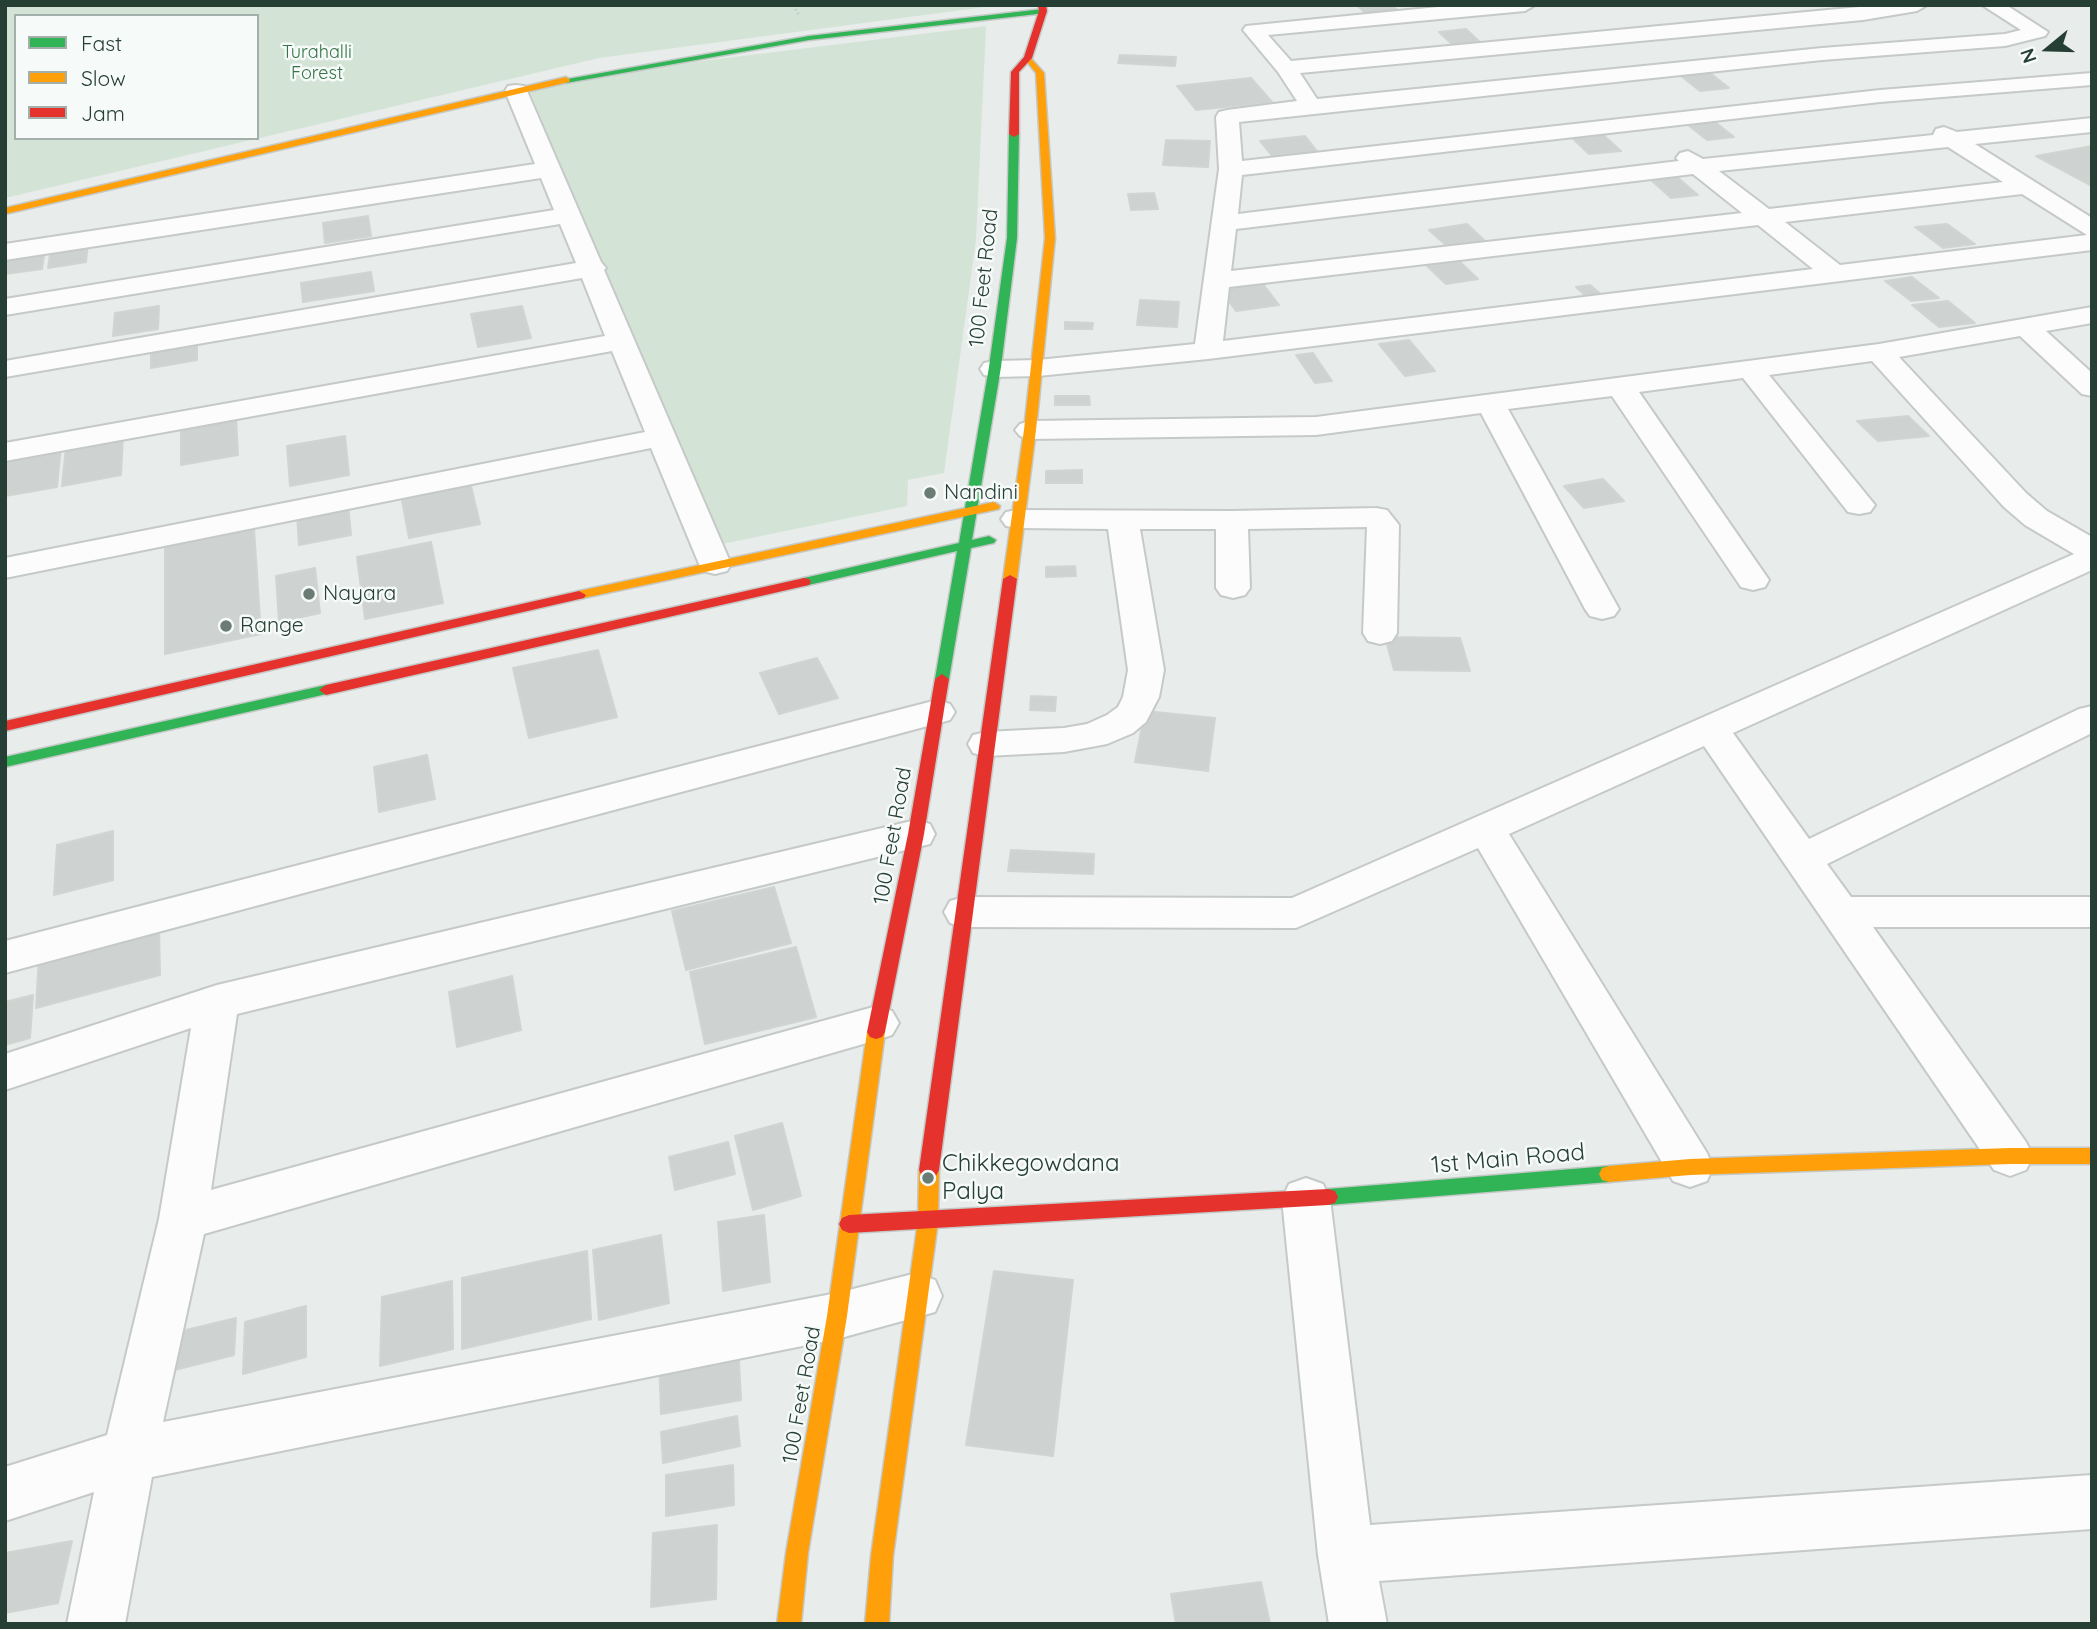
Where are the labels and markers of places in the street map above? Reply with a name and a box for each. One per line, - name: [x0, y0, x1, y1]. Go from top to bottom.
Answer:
- place label: Nandini: [944, 480, 1018, 506]
- marker: Nandini: [922, 485, 938, 501]
- place label: Nayara: [323, 581, 396, 607]
- marker: Nayara: [301, 586, 317, 602]
- place label: Range: [240, 613, 304, 639]
- marker: Range: [218, 618, 234, 634]
- place label: Chikkegowdana Palya: [942, 1150, 1119, 1206]
- marker: Chikkegowdana Palya: [920, 1170, 936, 1186]

